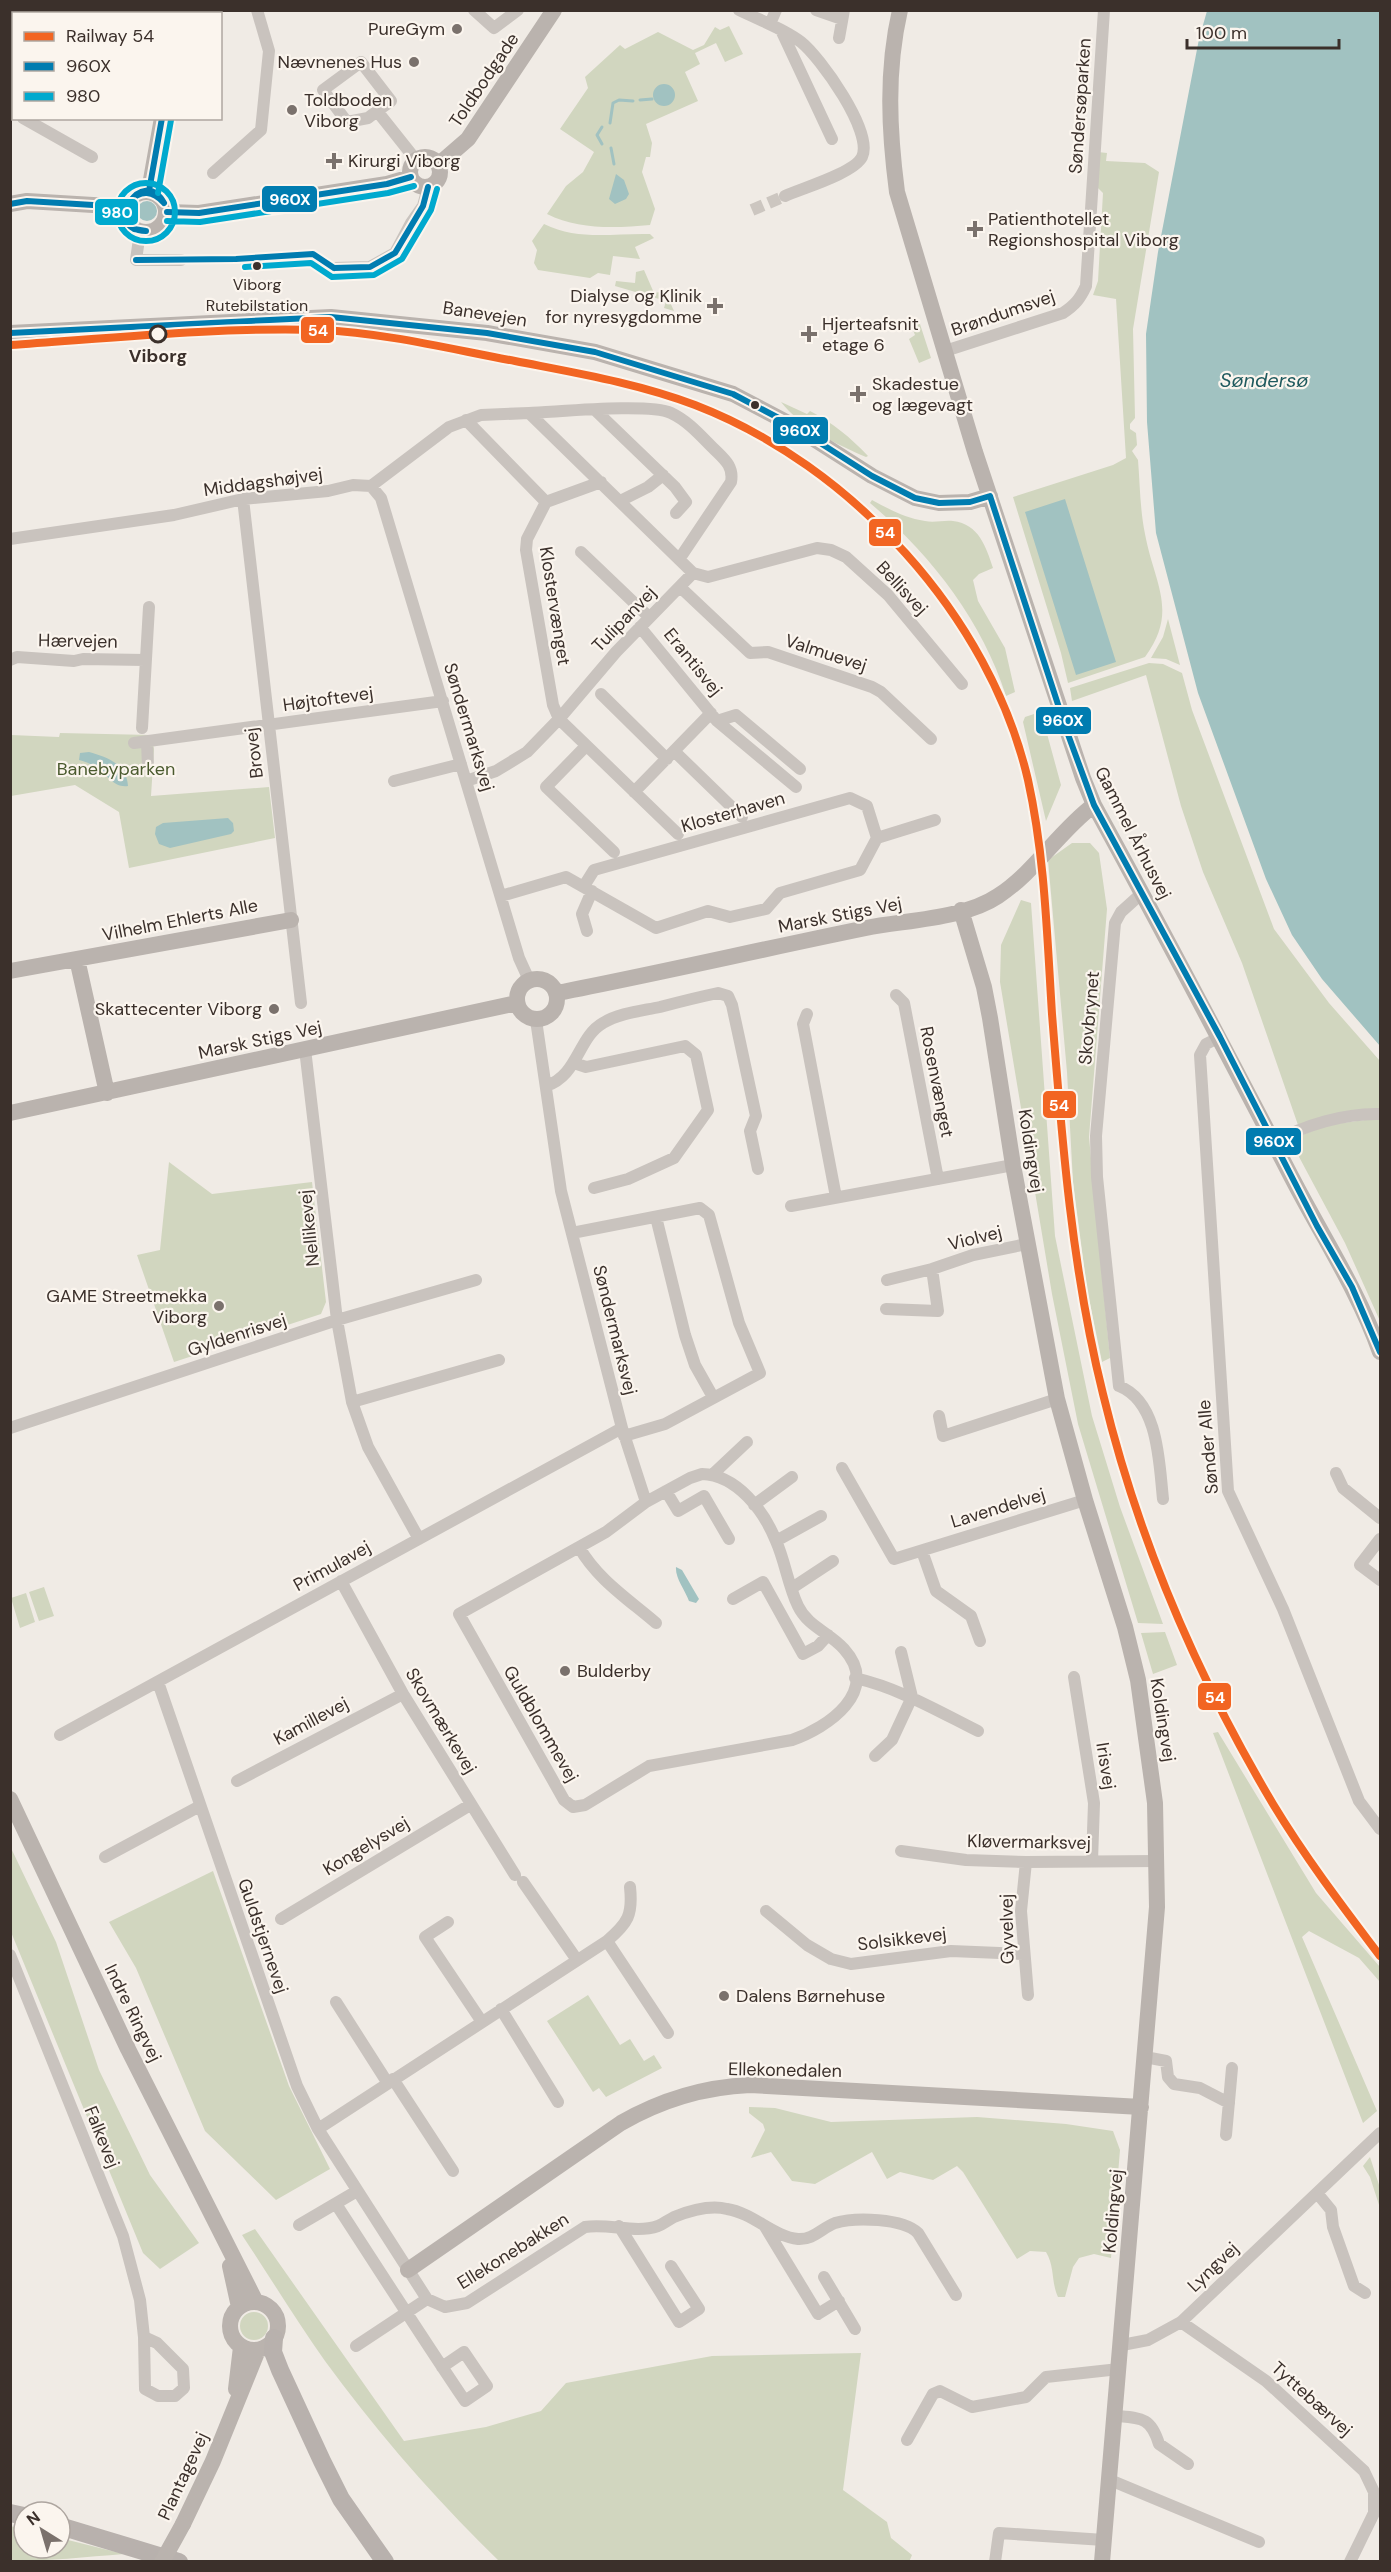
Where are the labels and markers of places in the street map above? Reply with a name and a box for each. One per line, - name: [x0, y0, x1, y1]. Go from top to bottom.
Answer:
- place label: PureGym: [368, 17, 445, 41]
- marker: PureGym: [450, 22, 464, 36]
- place label: Nævnenes Hus: [277, 50, 402, 74]
- marker: Nævnenes Hus: [407, 55, 421, 69]
- place label: Toldboden Viborg: [304, 88, 392, 133]
- marker: Toldboden Viborg: [285, 103, 299, 117]
- place label: Kirurgi Viborg: [348, 149, 460, 173]
- marker: Kirurgi Viborg: [325, 152, 343, 170]
- place label: Patienthotellet Regionshospital Viborg: [988, 207, 1179, 252]
- marker: Patienthotellet Regionshospital Viborg: [966, 220, 984, 238]
- marker: Viborg Rutebilstation: [251, 260, 263, 272]
- place label: Viborg Rutebilstation: [206, 274, 308, 316]
- place label: Dialyse og Klinik for nyresygdomme: [545, 284, 702, 329]
- marker: Dialyse og Klinik for nyresygdomme: [706, 297, 724, 315]
- place label: Hjerteafsnit etage 6: [822, 312, 919, 357]
- marker: Viborg: [149, 325, 167, 343]
- marker: Hjerteafsnit etage 6: [800, 325, 818, 343]
- place label: Viborg: [129, 344, 187, 368]
- place label: Skadestue og lægevagt: [872, 372, 973, 417]
- marker: Skadestue og lægevagt: [849, 385, 867, 403]
- unlabelled marker: [749, 399, 761, 411]
- place label: Skattecenter Viborg: [95, 997, 262, 1021]
- marker: Skattecenter Viborg: [267, 1002, 281, 1016]
- place label: GAME Streetmekka Viborg: [46, 1284, 207, 1329]
- marker: GAME Streetmekka Viborg: [212, 1299, 226, 1313]
- place label: Bulderby: [577, 1659, 651, 1683]
- marker: Bulderby: [558, 1664, 572, 1678]
- place label: Dalens Børnehuse: [736, 1984, 885, 2008]
- marker: Dalens Børnehuse: [717, 1989, 731, 2003]

